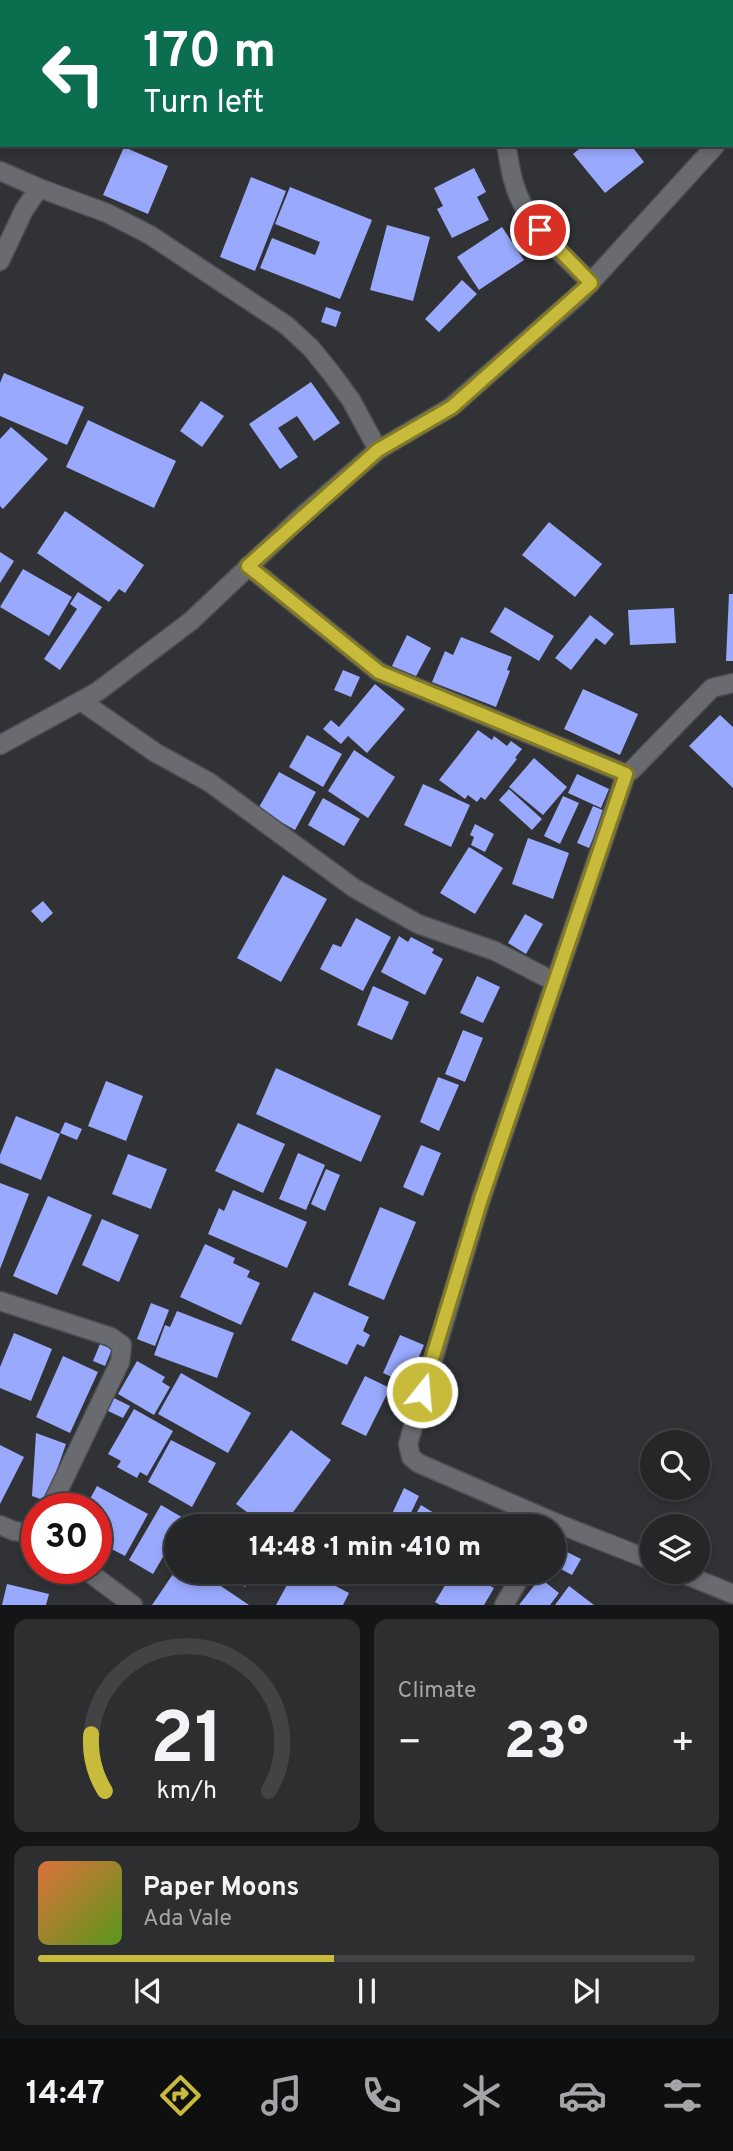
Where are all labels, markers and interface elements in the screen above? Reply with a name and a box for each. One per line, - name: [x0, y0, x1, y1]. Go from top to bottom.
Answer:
- text: 170 m: [143, 23, 276, 85]
- icon: left: [28, 28, 119, 119]
- text: Turn left: [143, 84, 264, 124]
- pin: [510, 200, 570, 260]
- icon: arrive: [521, 211, 559, 249]
- position arrow: [385, 1355, 459, 1429]
- map controls: [640, 1430, 710, 1584]
- button: search: [640, 1430, 710, 1500]
- speed limit sign: 30: [21, 1493, 112, 1584]
- button: layers: [640, 1514, 710, 1584]
- text: 14:48 · 1 min · 410 m: [249, 1532, 481, 1565]
- text: Climate: [398, 1677, 476, 1706]
- text: 21: [150, 1698, 224, 1790]
- text: 23°: [504, 1711, 589, 1777]
- text: −: [398, 1720, 422, 1769]
- text: +: [670, 1720, 695, 1769]
- text: km/h: [156, 1776, 217, 1808]
- text: Paper Moons: [143, 1872, 299, 1905]
- text: Ada Vale: [143, 1905, 232, 1934]
- icon: previous: [129, 1972, 167, 2010]
- icon: pause: [348, 1972, 386, 2010]
- icon: next: [567, 1972, 605, 2010]
- icon: directions: [156, 2071, 205, 2120]
- icon: music: [257, 2071, 306, 2120]
- icon: phone: [357, 2071, 406, 2120]
- icon: climate: [457, 2071, 506, 2120]
- icon: car: [558, 2071, 607, 2120]
- icon: filters: [658, 2071, 707, 2120]
- text: 14:47: [26, 2075, 105, 2115]

